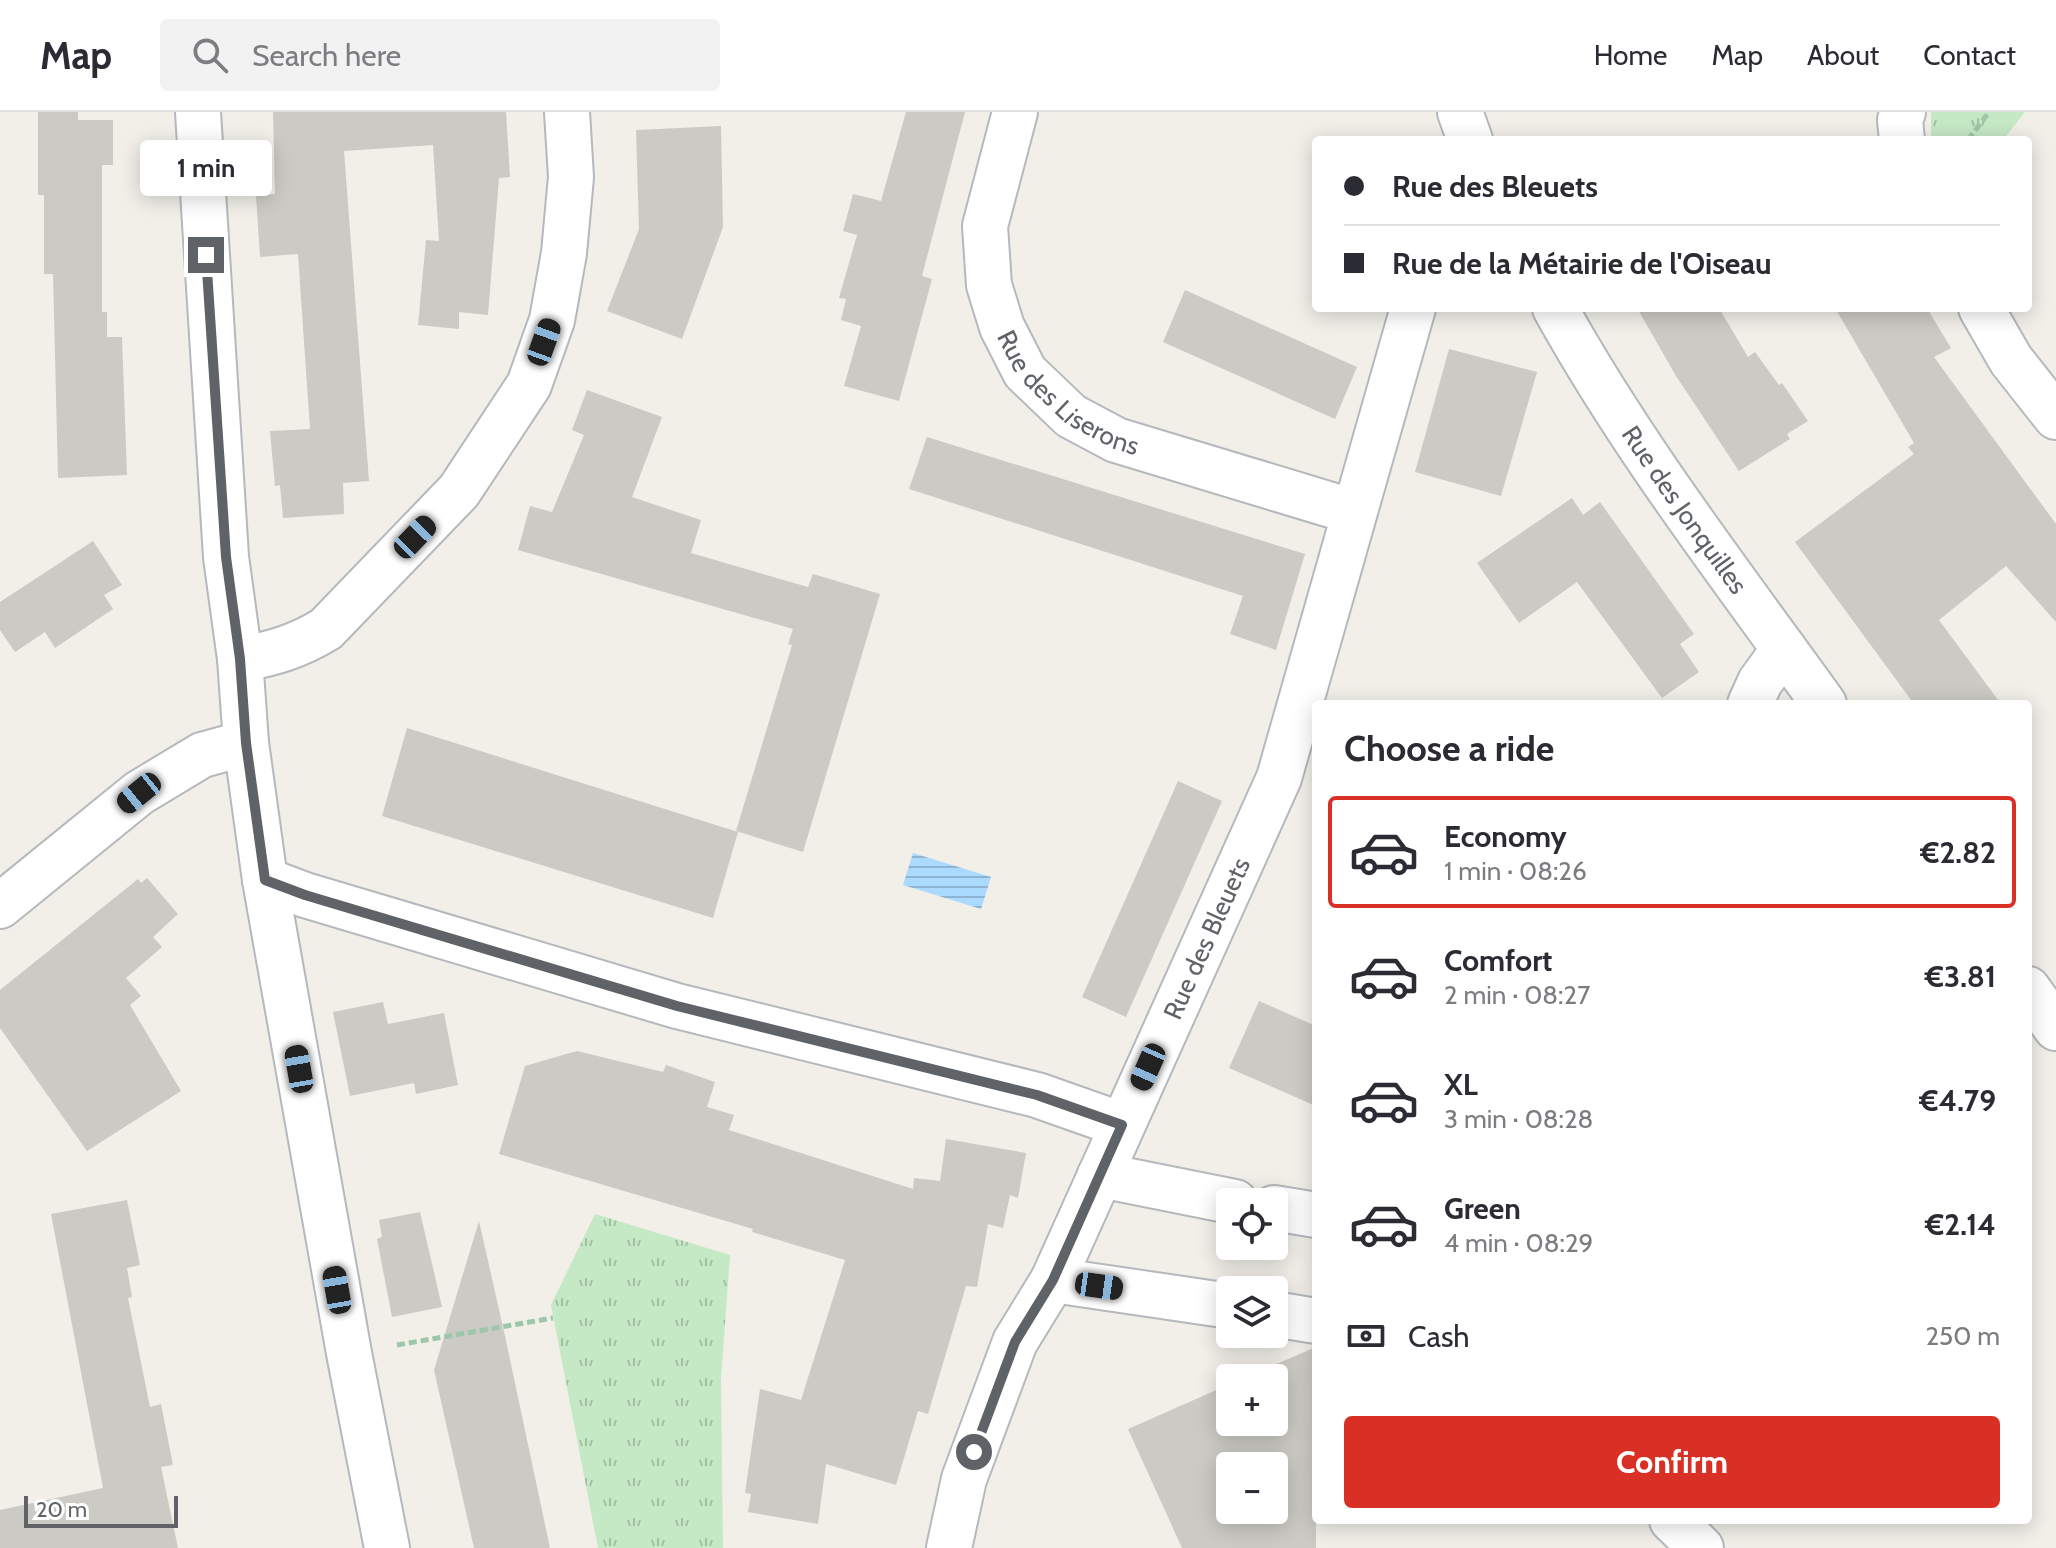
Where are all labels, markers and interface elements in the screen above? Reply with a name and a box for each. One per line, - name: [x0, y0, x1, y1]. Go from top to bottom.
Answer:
- search box: [160, 19, 720, 91]
- text: Map: [40, 32, 112, 79]
- icon: search: [188, 33, 232, 77]
- text: Search here: [252, 37, 401, 74]
- text: Home: [1594, 38, 1667, 72]
- text: Map: [1711, 38, 1763, 72]
- text: About: [1807, 38, 1879, 72]
- text: Contact: [1923, 38, 2016, 72]
- callout: 1 min: [140, 139, 272, 195]
- text: 1 min: [177, 152, 235, 184]
- text: Rue des Bleuets: [1392, 168, 1598, 205]
- route end: [188, 237, 224, 273]
- text: Rue de la Métairie de l'Oiseau: [1392, 245, 1772, 282]
- car: [525, 315, 563, 369]
- street label: Rue des Liserons: [990, 325, 1143, 462]
- street label: Rue des Jonquilles: [1615, 420, 1755, 600]
- car: [390, 511, 440, 563]
- text: Choose a ride: [1344, 726, 1554, 770]
- car: [113, 769, 165, 817]
- icon: car: [1348, 816, 1420, 888]
- text: Economy: [1444, 818, 1567, 855]
- text: €2.82: [1920, 834, 1996, 871]
- street label: Rue des Bleuets: [1156, 853, 1257, 1024]
- text: 1 min · 08:26: [1444, 855, 1587, 887]
- icon: car: [1348, 940, 1420, 1012]
- text: Comfort: [1444, 942, 1552, 979]
- text: €3.81: [1925, 958, 1996, 995]
- text: 2 min · 08:27: [1444, 979, 1590, 1011]
- car: [1127, 1040, 1169, 1094]
- car: [283, 1043, 315, 1095]
- icon: car: [1348, 1064, 1420, 1136]
- text: XL: [1444, 1066, 1478, 1103]
- text: €4.79: [1919, 1082, 1996, 1119]
- text: 3 min · 08:28: [1444, 1103, 1593, 1135]
- map controls: [1216, 1188, 1288, 1524]
- button: locate: [1216, 1188, 1288, 1260]
- icon: car: [1348, 1188, 1420, 1260]
- text: Green: [1444, 1190, 1521, 1227]
- text: €2.14: [1925, 1206, 1996, 1243]
- text: 4 min · 08:29: [1444, 1227, 1593, 1259]
- car: [321, 1264, 353, 1316]
- car: [1074, 1271, 1124, 1301]
- button: layers: [1216, 1276, 1288, 1348]
- icon: cash: [1344, 1314, 1388, 1358]
- text: Cash: [1408, 1318, 1470, 1355]
- text: 250 m: [1926, 1320, 2000, 1352]
- button: +: [1216, 1364, 1288, 1436]
- button: Confirm: [1344, 1416, 2000, 1508]
- route start: [956, 1434, 992, 1470]
- button: −: [1216, 1452, 1288, 1524]
- scale bar: [24, 1492, 178, 1528]
- text: 20 m: [36, 1496, 87, 1523]

